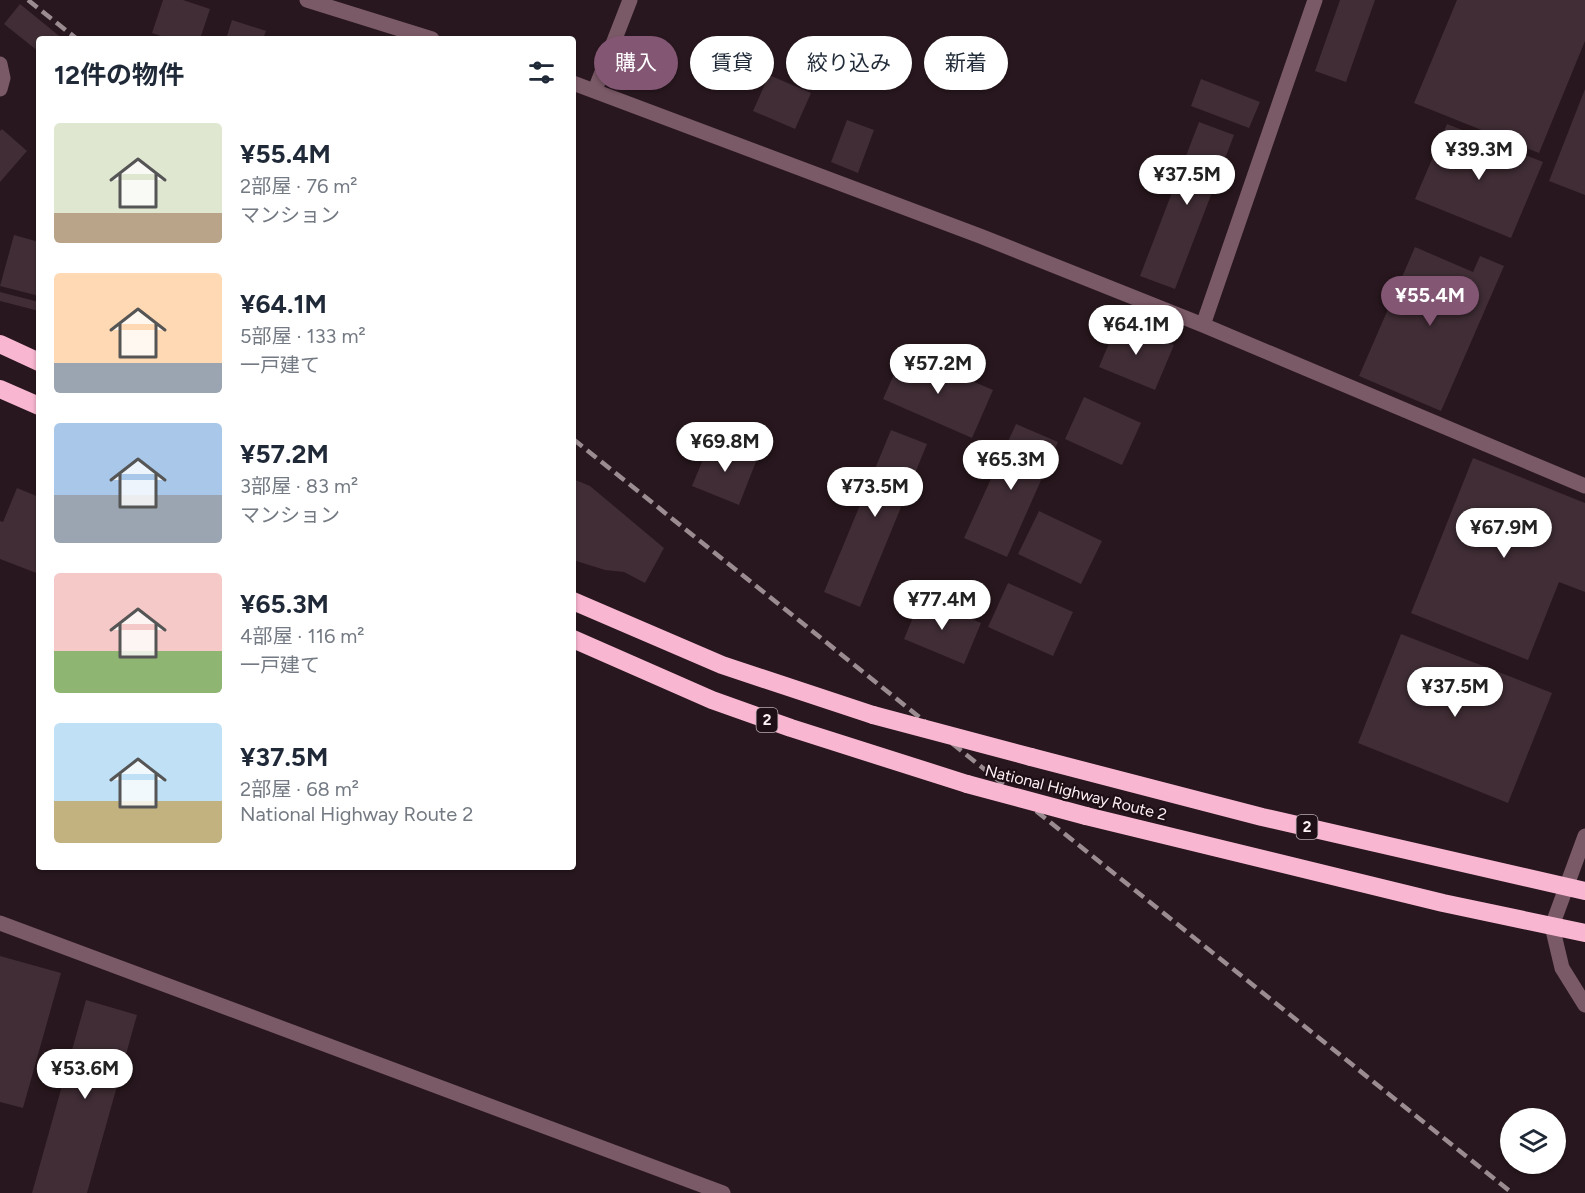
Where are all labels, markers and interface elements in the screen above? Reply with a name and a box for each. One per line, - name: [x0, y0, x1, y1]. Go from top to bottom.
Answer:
- chip: 購入: [594, 36, 678, 90]
- chip: 賃貸: [690, 36, 774, 90]
- chip: 絞り込み: [786, 36, 912, 90]
- chip: 新着: [924, 36, 1008, 90]
- icon: filters: [525, 56, 558, 89]
- text: 12件の物件: [54, 59, 184, 91]
- pin: ¥39.3M: [1430, 130, 1528, 181]
- text: ¥39.3M: [1445, 137, 1513, 161]
- text: ¥55.4M: [240, 138, 331, 170]
- icon: home: [102, 147, 174, 219]
- pin: ¥37.5M: [1138, 155, 1236, 206]
- text: ¥37.5M: [1153, 162, 1221, 186]
- text: 2部屋 · 76 m²: [240, 174, 357, 198]
- text: マンション: [240, 203, 340, 227]
- pin: ¥55.4M: [1381, 276, 1479, 327]
- text: ¥55.4M: [1395, 283, 1465, 307]
- text: ¥64.1M: [240, 288, 327, 320]
- icon: home: [102, 297, 174, 369]
- pin: ¥64.1M: [1087, 305, 1185, 356]
- text: ¥64.1M: [1103, 312, 1169, 336]
- text: 5部屋 · 133 m²: [240, 324, 366, 348]
- pin: ¥57.2M: [889, 344, 987, 395]
- text: ¥57.2M: [904, 351, 972, 375]
- text: 一戸建て: [240, 353, 320, 377]
- pin: ¥69.8M: [676, 422, 774, 473]
- text: ¥69.8M: [690, 429, 760, 453]
- text: ¥57.2M: [240, 438, 329, 470]
- pin: ¥65.3M: [962, 440, 1060, 491]
- icon: home: [102, 447, 174, 519]
- text: ¥65.3M: [977, 447, 1045, 471]
- pin: ¥73.5M: [826, 467, 924, 518]
- text: 3部屋 · 83 m²: [240, 474, 358, 498]
- text: ¥73.5M: [841, 474, 909, 498]
- text: マンション: [240, 503, 340, 527]
- pin: ¥67.9M: [1455, 508, 1553, 559]
- text: ¥67.9M: [1470, 515, 1538, 539]
- pin: ¥77.4M: [893, 580, 991, 631]
- text: ¥77.4M: [908, 587, 976, 611]
- text: ¥65.3M: [240, 588, 329, 620]
- icon: home: [102, 597, 174, 669]
- text: 4部屋 · 116 m²: [240, 624, 364, 648]
- text: 一戸建て: [240, 653, 320, 677]
- pin: ¥37.5M: [1406, 667, 1504, 718]
- text: ¥37.5M: [1421, 674, 1489, 698]
- road number: 2: [756, 708, 777, 732]
- text: ¥37.5M: [240, 741, 328, 773]
- icon: home: [102, 747, 174, 819]
- street label: National Highway Route 2: [983, 761, 1169, 824]
- text: 2部屋 · 68 m²: [240, 777, 359, 801]
- text: National Highway Route 2: [240, 802, 473, 826]
- road number: 2: [1296, 815, 1318, 839]
- pin: ¥53.6M: [36, 1049, 134, 1100]
- text: ¥53.6M: [51, 1056, 119, 1080]
- map controls: [1500, 1108, 1566, 1174]
- button: layers: [1500, 1108, 1566, 1174]

